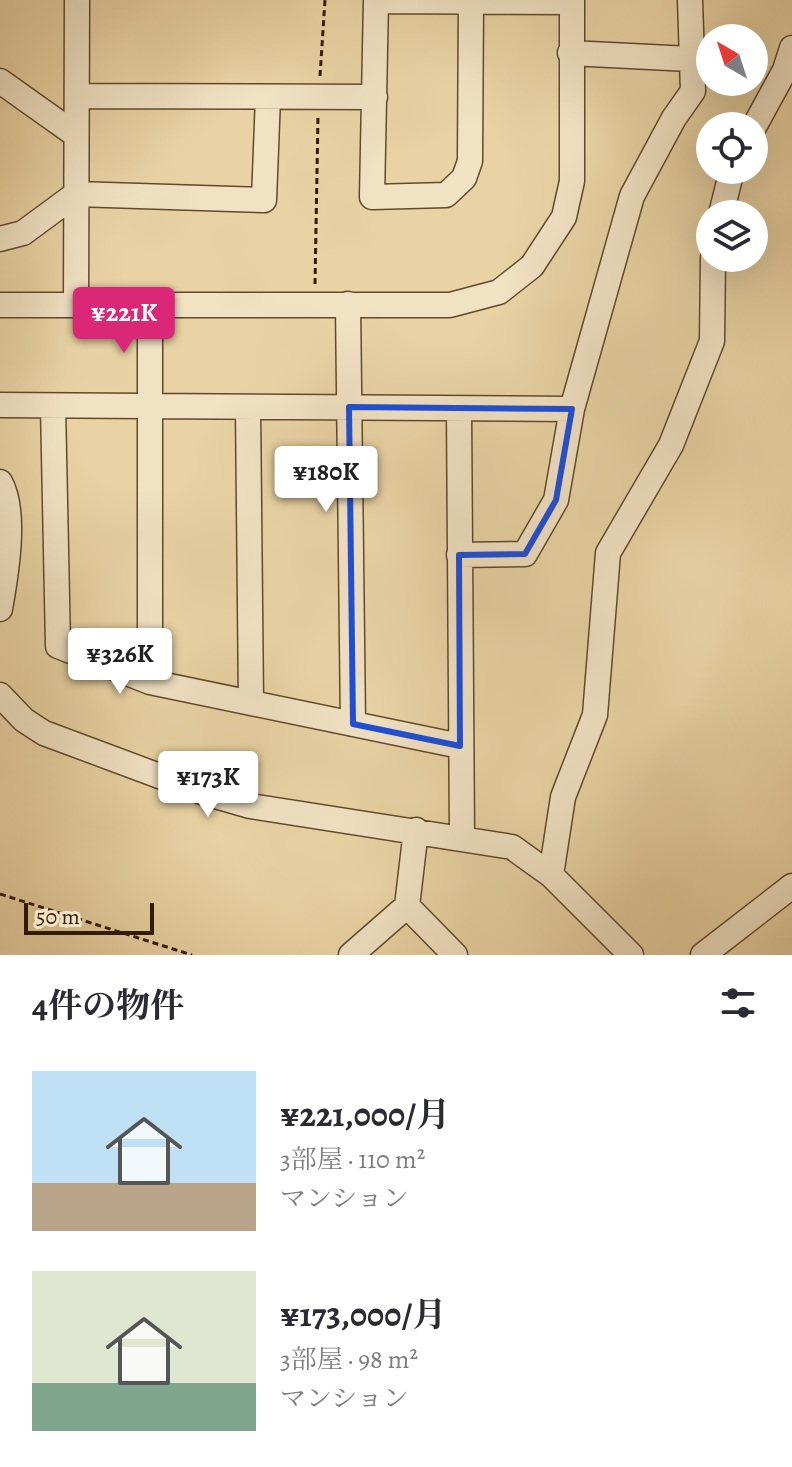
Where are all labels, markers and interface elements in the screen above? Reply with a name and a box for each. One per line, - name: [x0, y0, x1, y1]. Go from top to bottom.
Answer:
- north arrow: [696, 24, 768, 96]
- map controls: [696, 24, 768, 272]
- button: locate: [696, 112, 768, 184]
- button: layers: [696, 200, 768, 272]
- pin: ¥221K: [68, 287, 180, 355]
- text: ¥221K: [91, 295, 157, 330]
- pin: ¥180K: [270, 446, 382, 514]
- text: ¥180K: [293, 454, 359, 489]
- pin: ¥326K: [64, 628, 176, 696]
- text: ¥326K: [86, 636, 154, 671]
- pin: ¥173K: [152, 751, 264, 819]
- text: ¥173K: [176, 759, 240, 794]
- scale bar: [24, 899, 154, 935]
- text: 50 m: [36, 902, 80, 932]
- icon: filters: [716, 981, 760, 1025]
- text: 4件の物件: [32, 982, 184, 1029]
- text: ¥221,000/月: [280, 1091, 450, 1138]
- icon: home: [96, 1103, 192, 1199]
- text: 3部屋 · 110 m²: [280, 1142, 425, 1177]
- text: マンション: [280, 1181, 409, 1216]
- text: ¥173,000/月: [280, 1291, 446, 1338]
- icon: home: [96, 1303, 192, 1399]
- text: 3部屋 · 98 m²: [280, 1342, 418, 1377]
- text: マンション: [280, 1381, 409, 1416]

